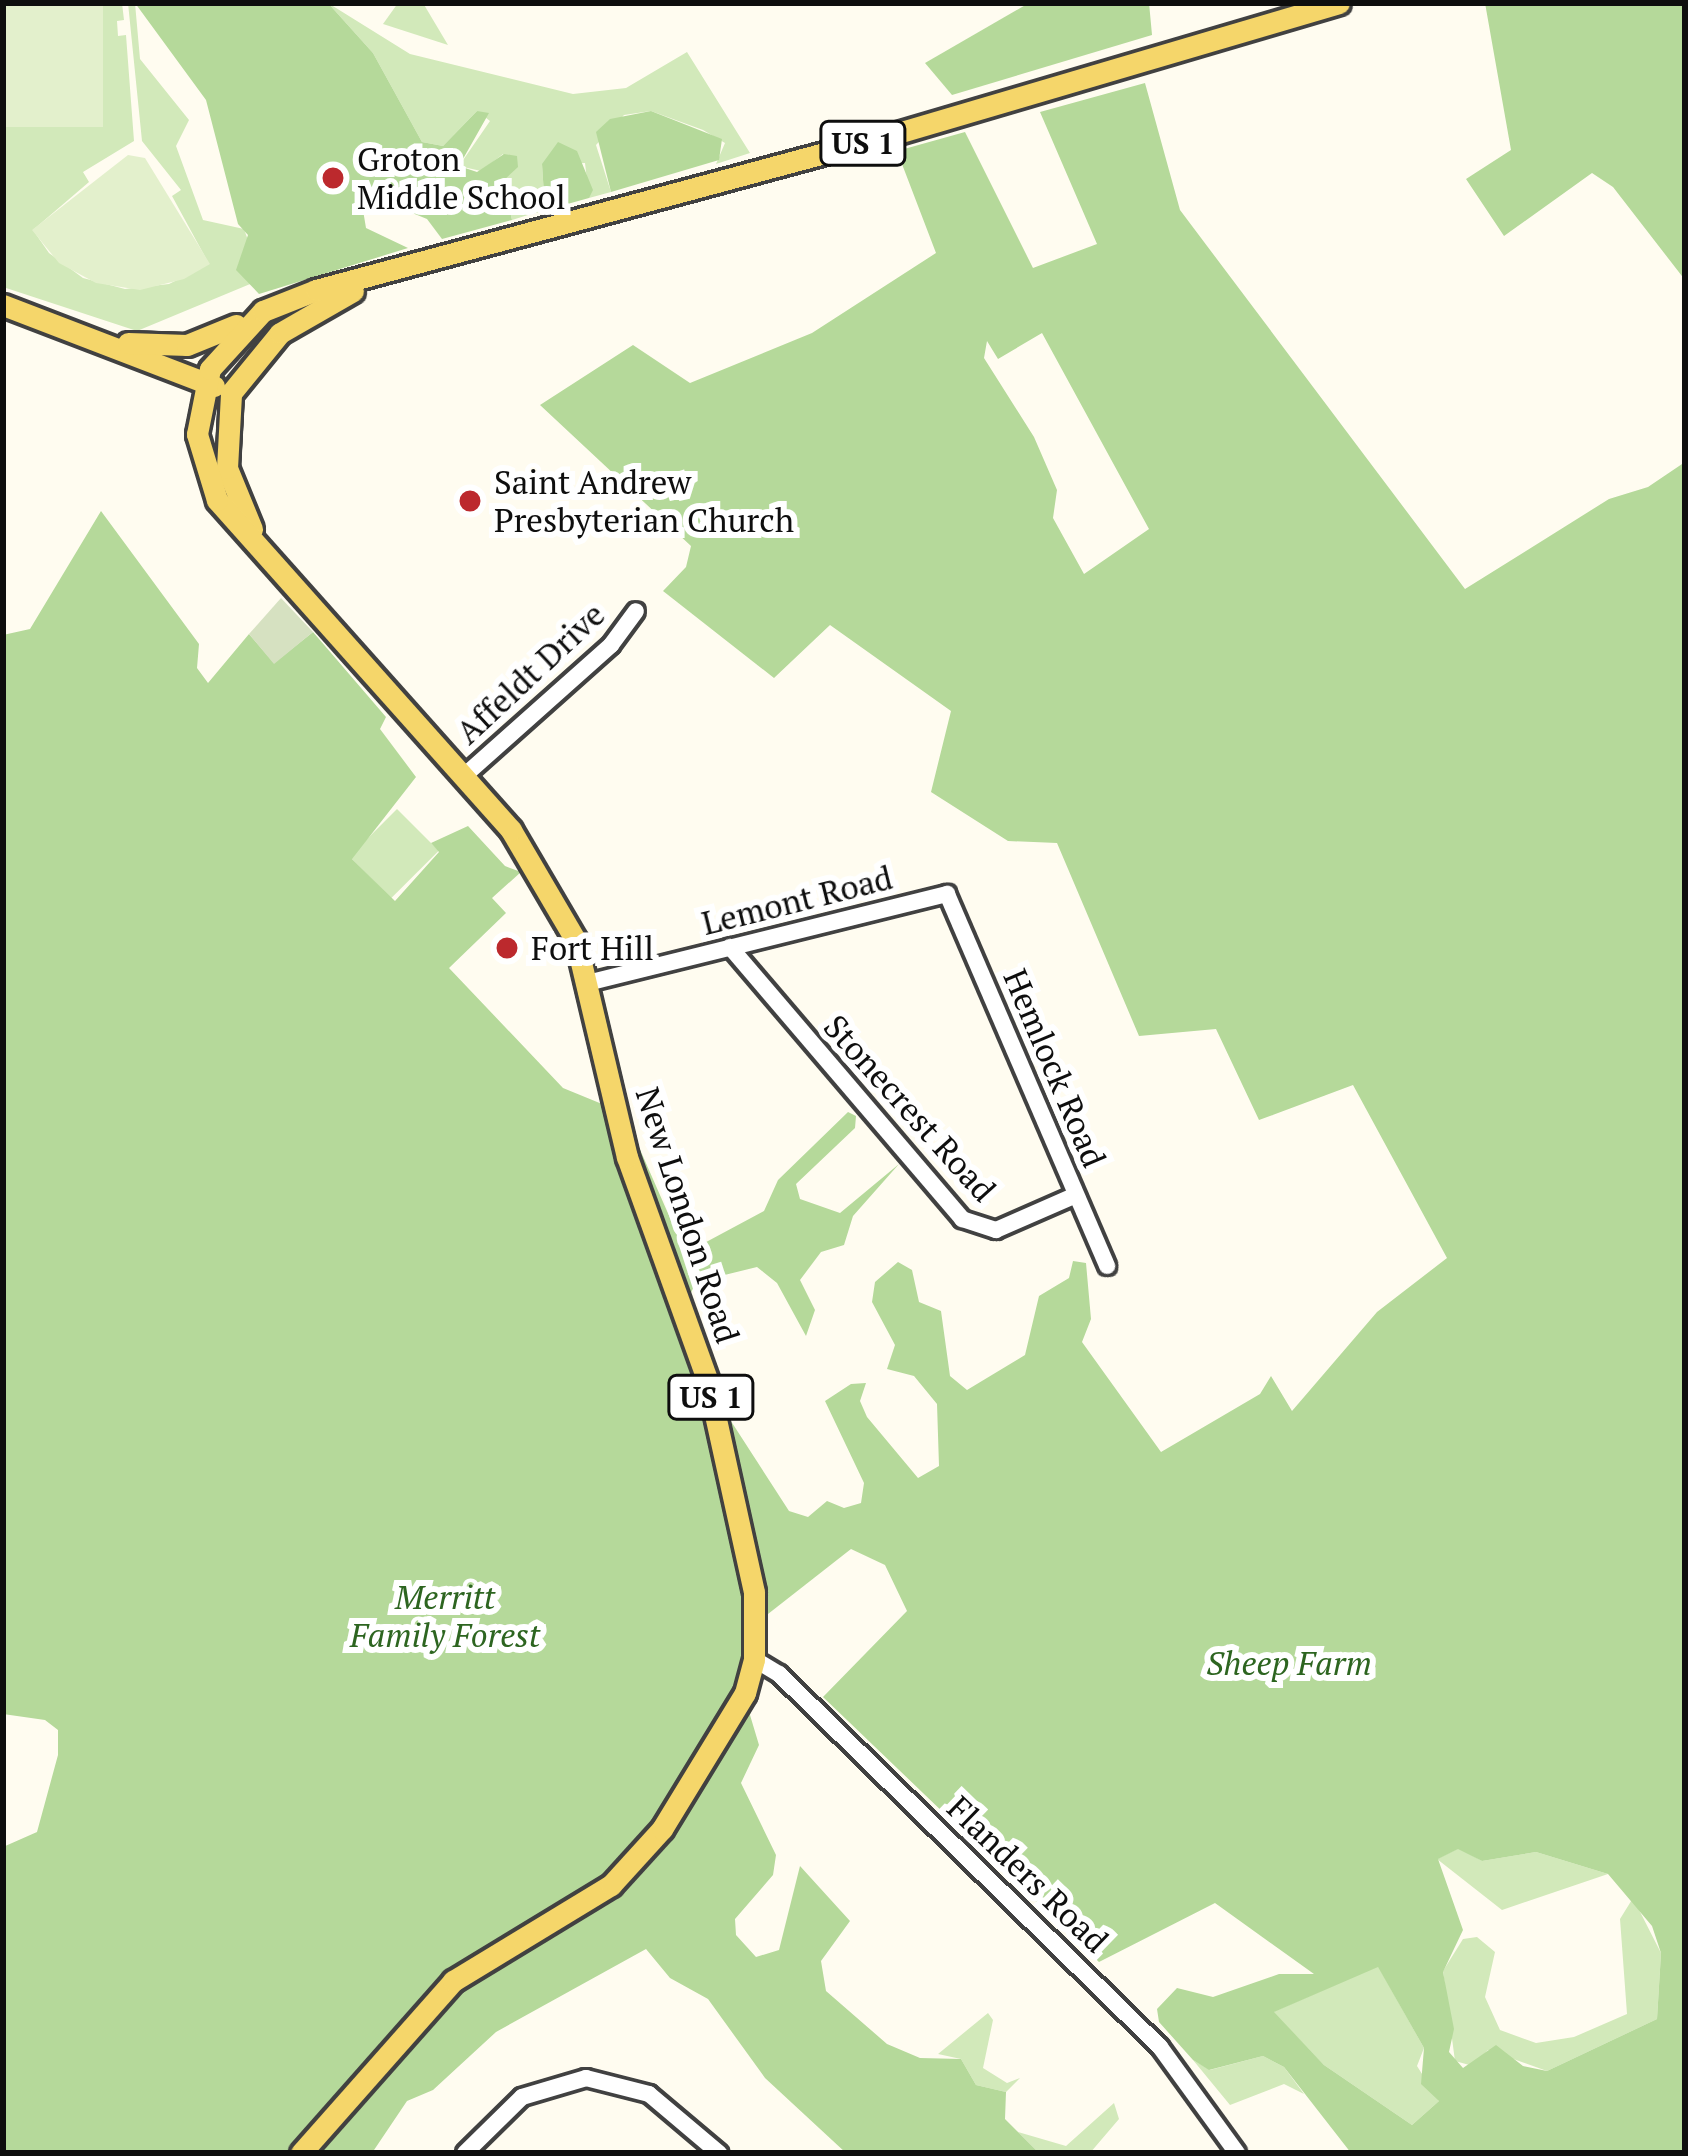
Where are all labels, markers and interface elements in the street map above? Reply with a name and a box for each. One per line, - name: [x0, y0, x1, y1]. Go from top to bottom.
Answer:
- road number: US 1: [818, 119, 908, 167]
- place label: Groton Middle School: [357, 139, 566, 217]
- marker: Groton Middle School: [320, 165, 346, 191]
- place label: Saint Andrew Presbyterian Church: [494, 462, 794, 540]
- marker: Saint Andrew Presbyterian Church: [457, 488, 483, 514]
- street label: Affeldt Drive: [448, 594, 612, 752]
- street label: Lemont Road: [698, 857, 896, 943]
- place label: Fort Hill: [531, 928, 654, 968]
- marker: Fort Hill: [494, 935, 520, 961]
- street label: Hemlock Road: [995, 963, 1115, 1173]
- street label: Stonecrest Road: [816, 1007, 1004, 1209]
- street label: New London Road: [628, 1082, 748, 1348]
- road number: US 1: [666, 1373, 756, 1421]
- park label: Merritt Family Forest: [350, 1577, 540, 1655]
- park label: Sheep Farm: [1206, 1643, 1372, 1683]
- street label: Flanders Road: [940, 1788, 1116, 1960]

